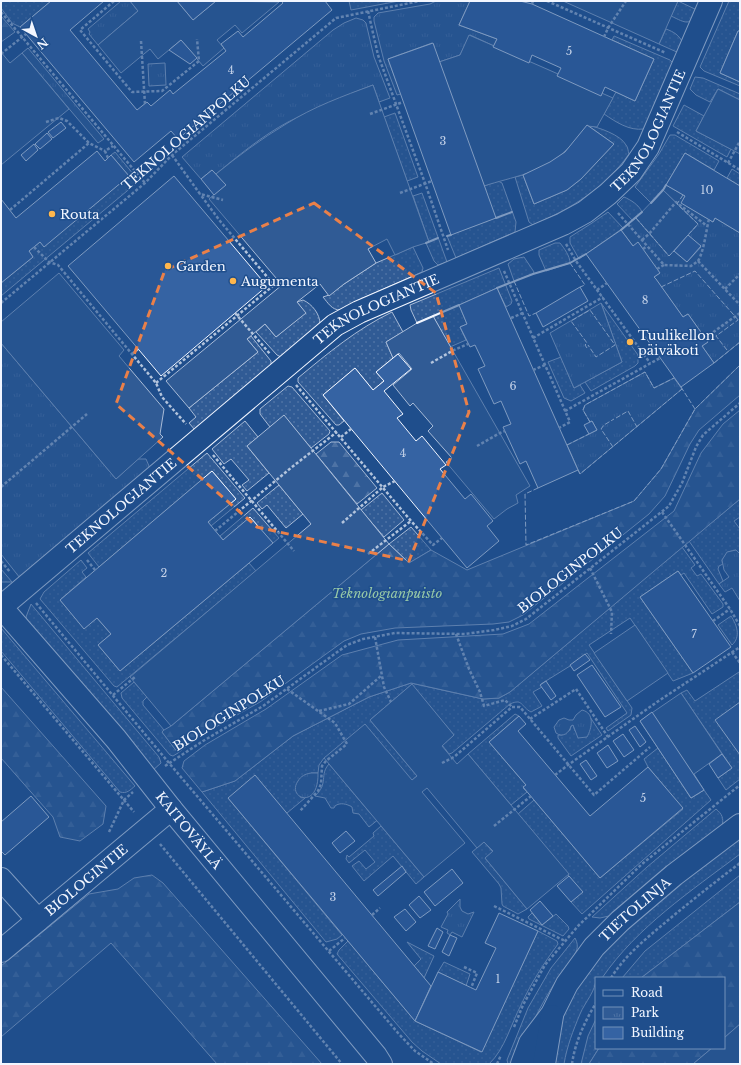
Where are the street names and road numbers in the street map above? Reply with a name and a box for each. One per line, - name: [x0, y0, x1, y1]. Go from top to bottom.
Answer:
- street label: TEKNOLOGIANTIE: [607, 67, 689, 196]
- street label: TEKNOLOGIANPOLKU: [118, 73, 254, 194]
- street label: TEKNOLOGIANTIE: [310, 271, 442, 348]
- street label: TEKNOLOGIANTIE: [63, 455, 180, 558]
- street label: BIOLOGINPOLKU: [514, 524, 626, 617]
- street label: BIOLOGINPOLKU: [170, 672, 289, 755]
- street label: KAITOVÄYLÄ: [152, 789, 226, 874]
- street label: BIOLOGINTIE: [42, 841, 131, 920]
- street label: TIETOLINJA: [596, 873, 675, 946]

